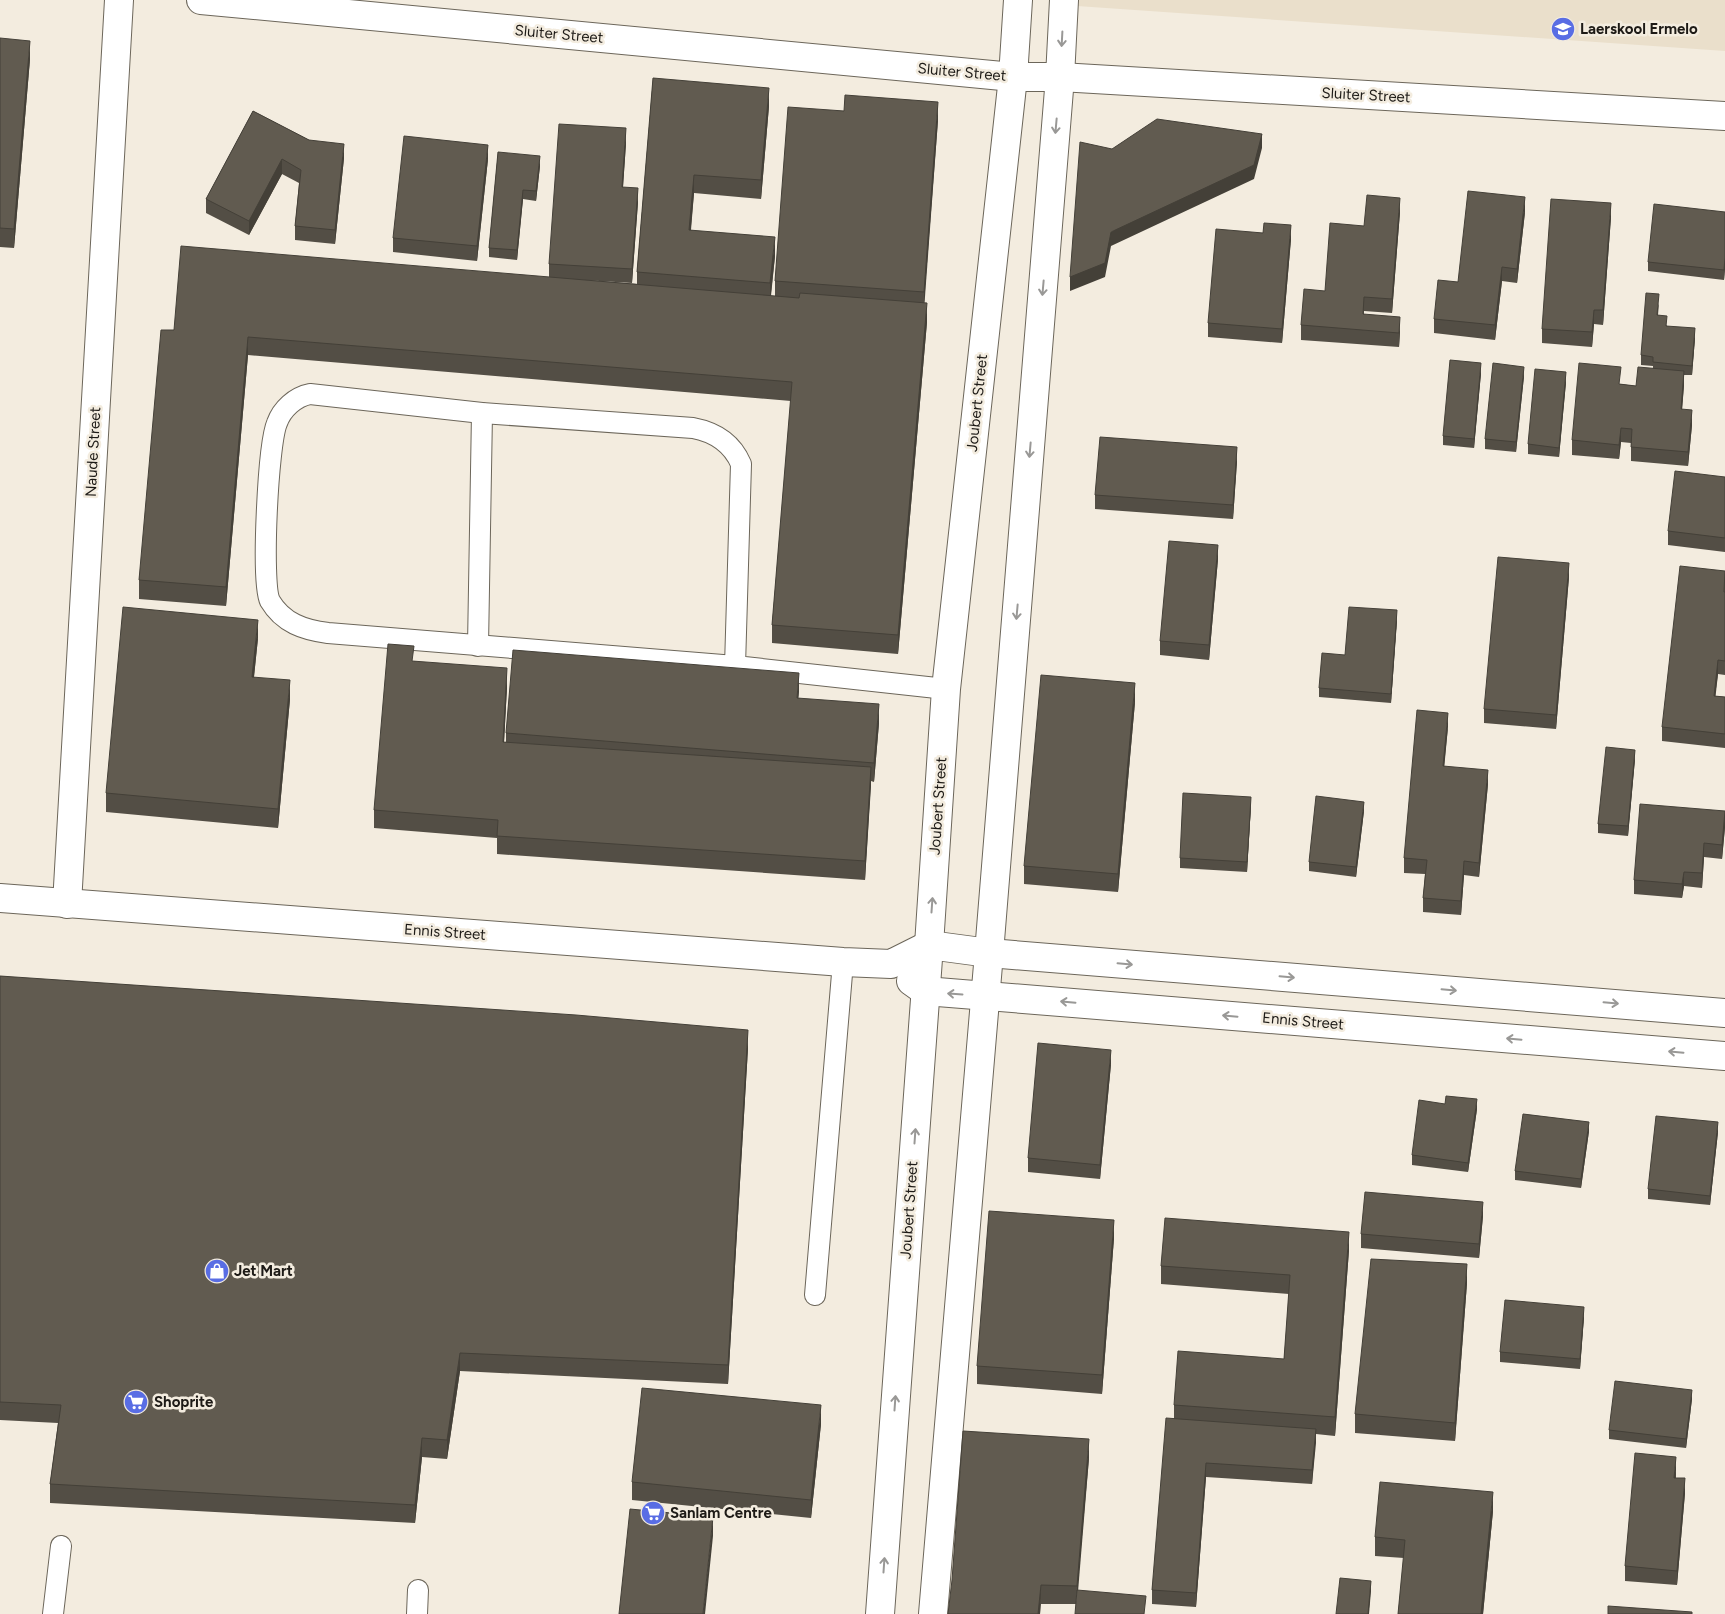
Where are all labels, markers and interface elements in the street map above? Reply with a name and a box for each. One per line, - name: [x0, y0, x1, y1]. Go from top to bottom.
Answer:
- school or university icon: Laerskool Ermelo: [1550, 16, 1576, 42]
- place label: Laerskool Ermelo: [1580, 20, 1698, 38]
- street label: Sluiter Street: [514, 21, 604, 47]
- one-way arrow: [1057, 30, 1067, 46]
- street label: Sluiter Street: [917, 59, 1007, 85]
- street label: Sluiter Street: [1321, 84, 1411, 106]
- one-way arrow: [1051, 118, 1061, 134]
- one-way arrow: [1038, 280, 1048, 296]
- street label: Joubert Street: [963, 353, 991, 453]
- street label: Naude Street: [82, 406, 104, 498]
- one-way arrow: [1025, 442, 1035, 458]
- one-way arrow: [1012, 604, 1021, 620]
- street label: Joubert Street: [926, 756, 950, 856]
- one-way arrow: [927, 897, 936, 913]
- street label: Ennis Street: [404, 920, 487, 944]
- one-way arrow: [1117, 959, 1133, 969]
- one-way arrow: [1279, 972, 1295, 982]
- one-way arrow: [1440, 986, 1456, 995]
- one-way arrow: [947, 989, 963, 998]
- one-way arrow: [1061, 998, 1077, 1007]
- one-way arrow: [1602, 999, 1618, 1008]
- street label: Ennis Street: [1261, 1008, 1345, 1034]
- one-way arrow: [1223, 1011, 1239, 1020]
- one-way arrow: [1507, 1034, 1523, 1043]
- one-way arrow: [1669, 1047, 1685, 1056]
- one-way arrow: [910, 1129, 919, 1145]
- street label: Joubert Street: [897, 1160, 921, 1260]
- shop icon: Jet Mart: [204, 1258, 230, 1284]
- place label: Jet Mart: [234, 1262, 293, 1280]
- supermarket icon: Shoprite: [123, 1389, 149, 1415]
- place label: Shoprite: [154, 1393, 214, 1411]
- one-way arrow: [891, 1396, 900, 1412]
- supermarket icon: Sanlam Centre: [640, 1500, 666, 1526]
- place label: Sanlam Centre: [670, 1504, 772, 1522]
- one-way arrow: [879, 1558, 888, 1574]

